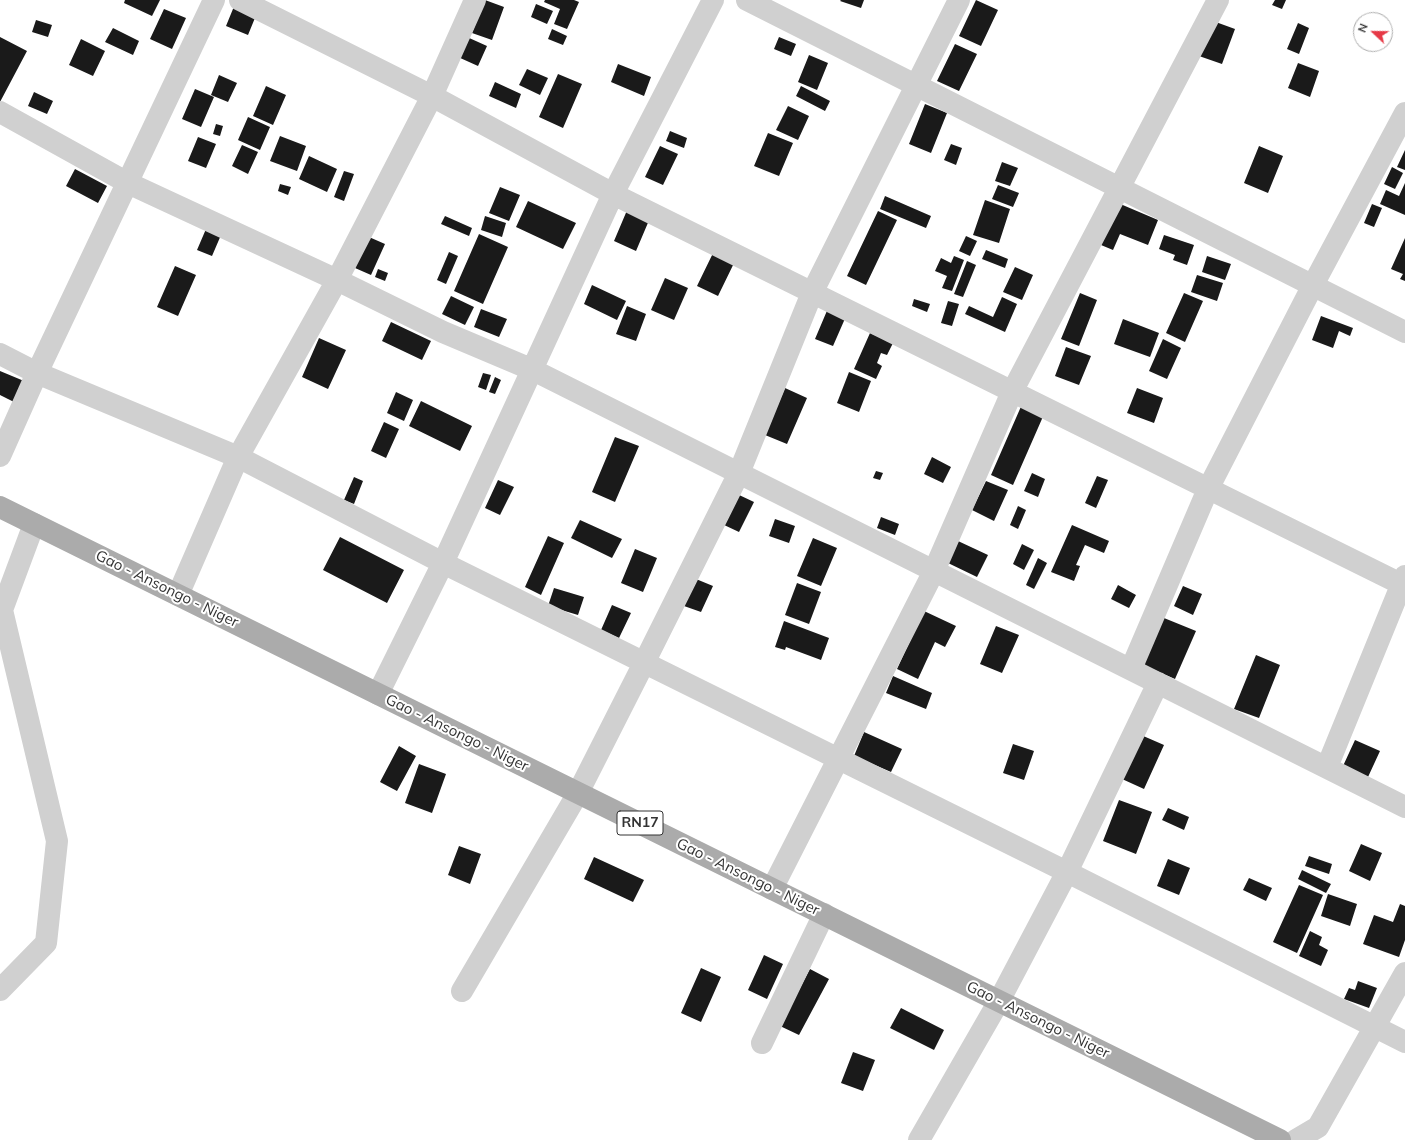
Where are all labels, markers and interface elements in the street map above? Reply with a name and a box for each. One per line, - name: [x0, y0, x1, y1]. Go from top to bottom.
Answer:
- north arrow: [1353, 12, 1393, 52]
- text: N: [1355, 21, 1371, 34]
- street label: Gao - Ansongo - Niger: [93, 547, 241, 631]
- street label: Gao - Ansongo - Niger: [383, 691, 531, 775]
- road number: RN17: [617, 811, 663, 835]
- street label: Gao - Ansongo - Niger: [674, 835, 822, 919]
- street label: Gao - Ansongo - Niger: [964, 978, 1112, 1062]

